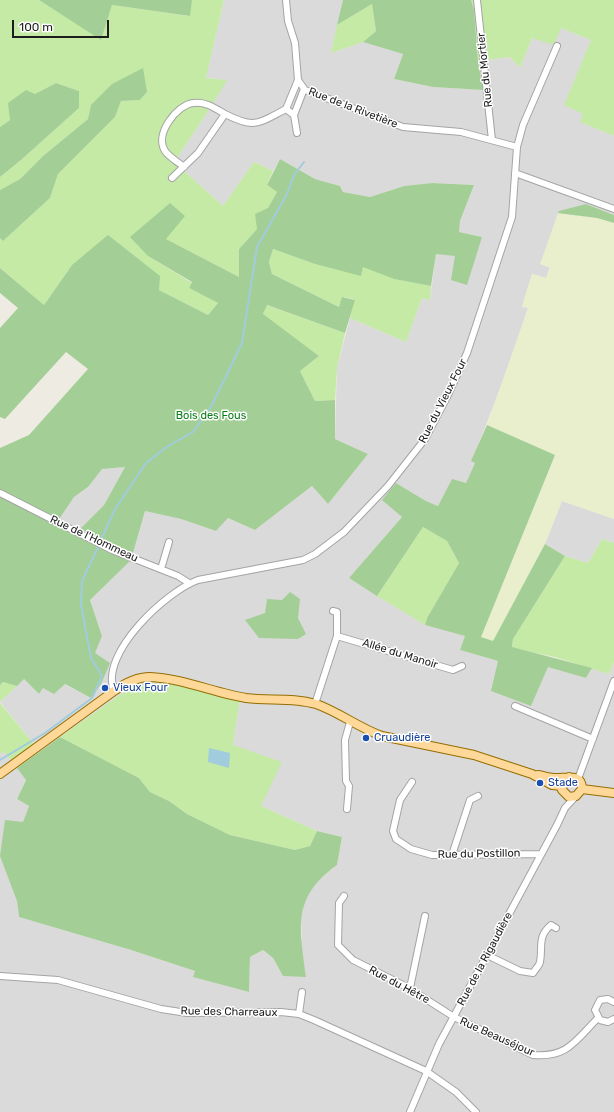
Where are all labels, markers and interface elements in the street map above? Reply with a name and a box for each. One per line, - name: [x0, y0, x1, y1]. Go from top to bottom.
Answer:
- scale bar: [14, 12, 111, 38]
- text: 100 m: [19, 20, 53, 34]
- street label: Rue du Mortier: [475, 32, 495, 108]
- street label: Rue de la Rivetière: [306, 85, 400, 131]
- street label: Rue du Vieux Four: [416, 356, 470, 446]
- park label: Bois des Fous: [176, 409, 246, 423]
- street label: Rue de l'Hommeau: [48, 513, 140, 565]
- street label: Allée du Manoir: [361, 636, 439, 672]
- place label: Vieux Four: [113, 681, 168, 695]
- marker: Vieux Four: [100, 683, 110, 693]
- place label: Cruaudière: [374, 731, 430, 745]
- marker: Cruaudière: [361, 733, 371, 743]
- place label: Stade: [548, 776, 578, 790]
- marker: Stade: [535, 778, 545, 788]
- street label: Rue du Postillon: [438, 847, 520, 861]
- street label: Rue de la Rigaudière: [455, 910, 515, 1008]
- street label: Rue du Hêtre: [366, 963, 432, 1007]
- street label: Rue des Charreaux: [180, 1005, 278, 1019]
- street label: Rue Beauséjour: [458, 1015, 536, 1059]

